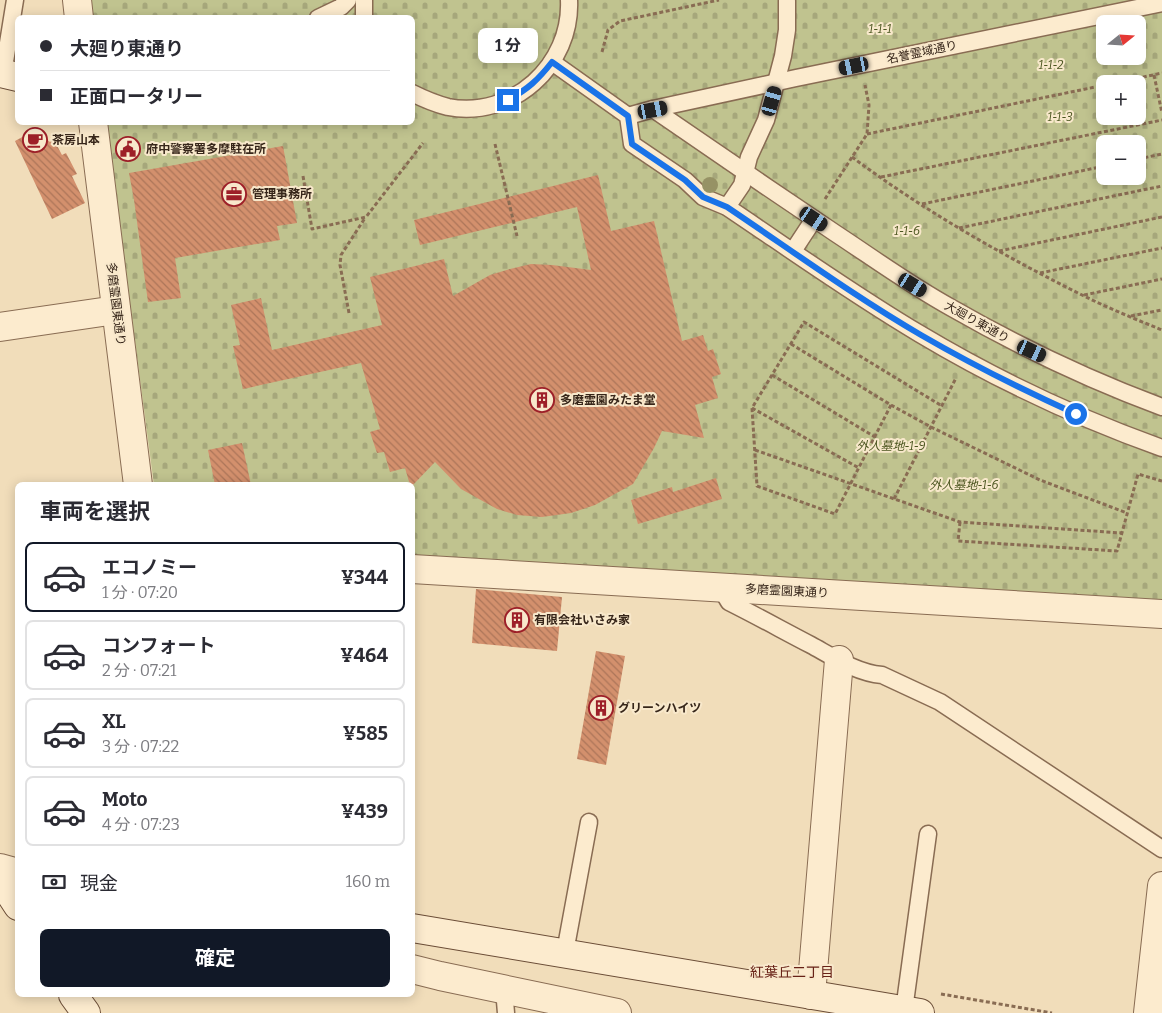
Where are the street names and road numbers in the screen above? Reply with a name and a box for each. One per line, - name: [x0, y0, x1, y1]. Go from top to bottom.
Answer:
- street label: 名誉霊域通り: [885, 38, 959, 66]
- street label: 多磨霊園東通り: [104, 261, 128, 347]
- street label: 大廻り東通り: [942, 298, 1012, 346]
- street label: 多磨霊園東通り: [745, 582, 829, 600]

